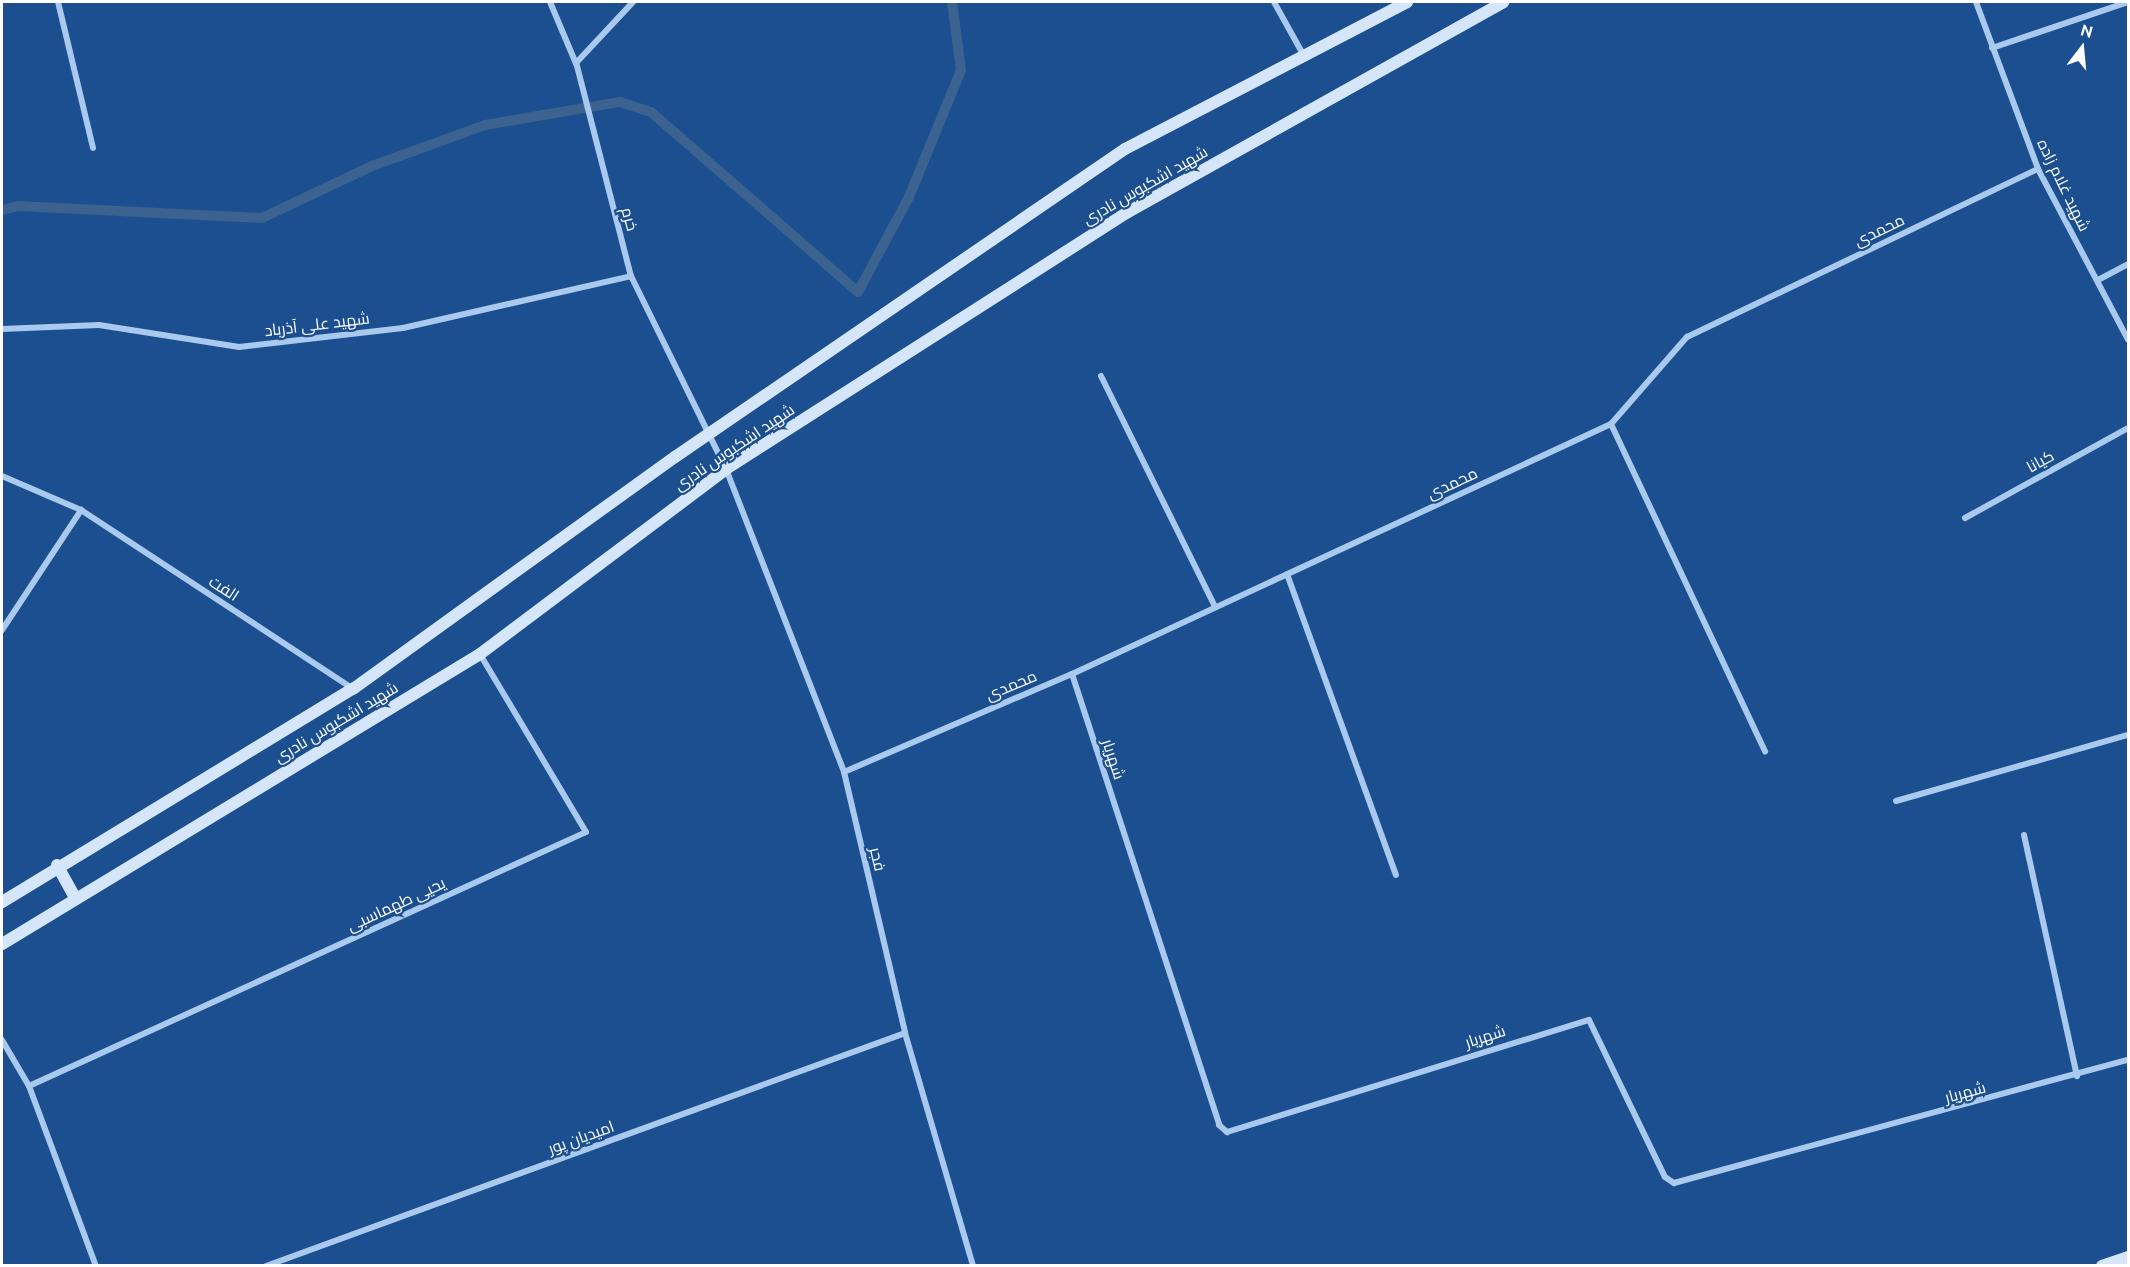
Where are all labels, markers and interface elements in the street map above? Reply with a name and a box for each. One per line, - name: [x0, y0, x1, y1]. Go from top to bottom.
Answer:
- north arrow: [2052, 18, 2112, 78]
- text: N: [2079, 20, 2095, 41]
- street label: شهید غلام زاده: [2033, 136, 2095, 234]
- street label: شهید اشکبوس نادری: [1079, 141, 1211, 229]
- street label: خرم: [618, 205, 642, 233]
- street label: محمدی: [1851, 210, 1907, 250]
- street label: شهید علی آذرباد: [263, 308, 371, 340]
- street label: شهید اشکبوس نادری: [670, 400, 798, 494]
- street label: کیانا: [2023, 446, 2057, 476]
- street label: محمدی: [1424, 463, 1480, 503]
- street label: الفت: [205, 571, 243, 605]
- street label: محمدی: [983, 666, 1039, 704]
- street label: شهید اشکبوس نادری: [271, 677, 401, 767]
- street label: شهریار: [1098, 736, 1130, 782]
- street label: فجر: [866, 845, 890, 873]
- street label: یحیی طهماسبی: [344, 873, 448, 935]
- street label: شهریار: [1462, 1020, 1508, 1052]
- street label: شهریار: [1942, 1077, 1988, 1107]
- street label: امیدیان پور: [545, 1116, 617, 1158]

